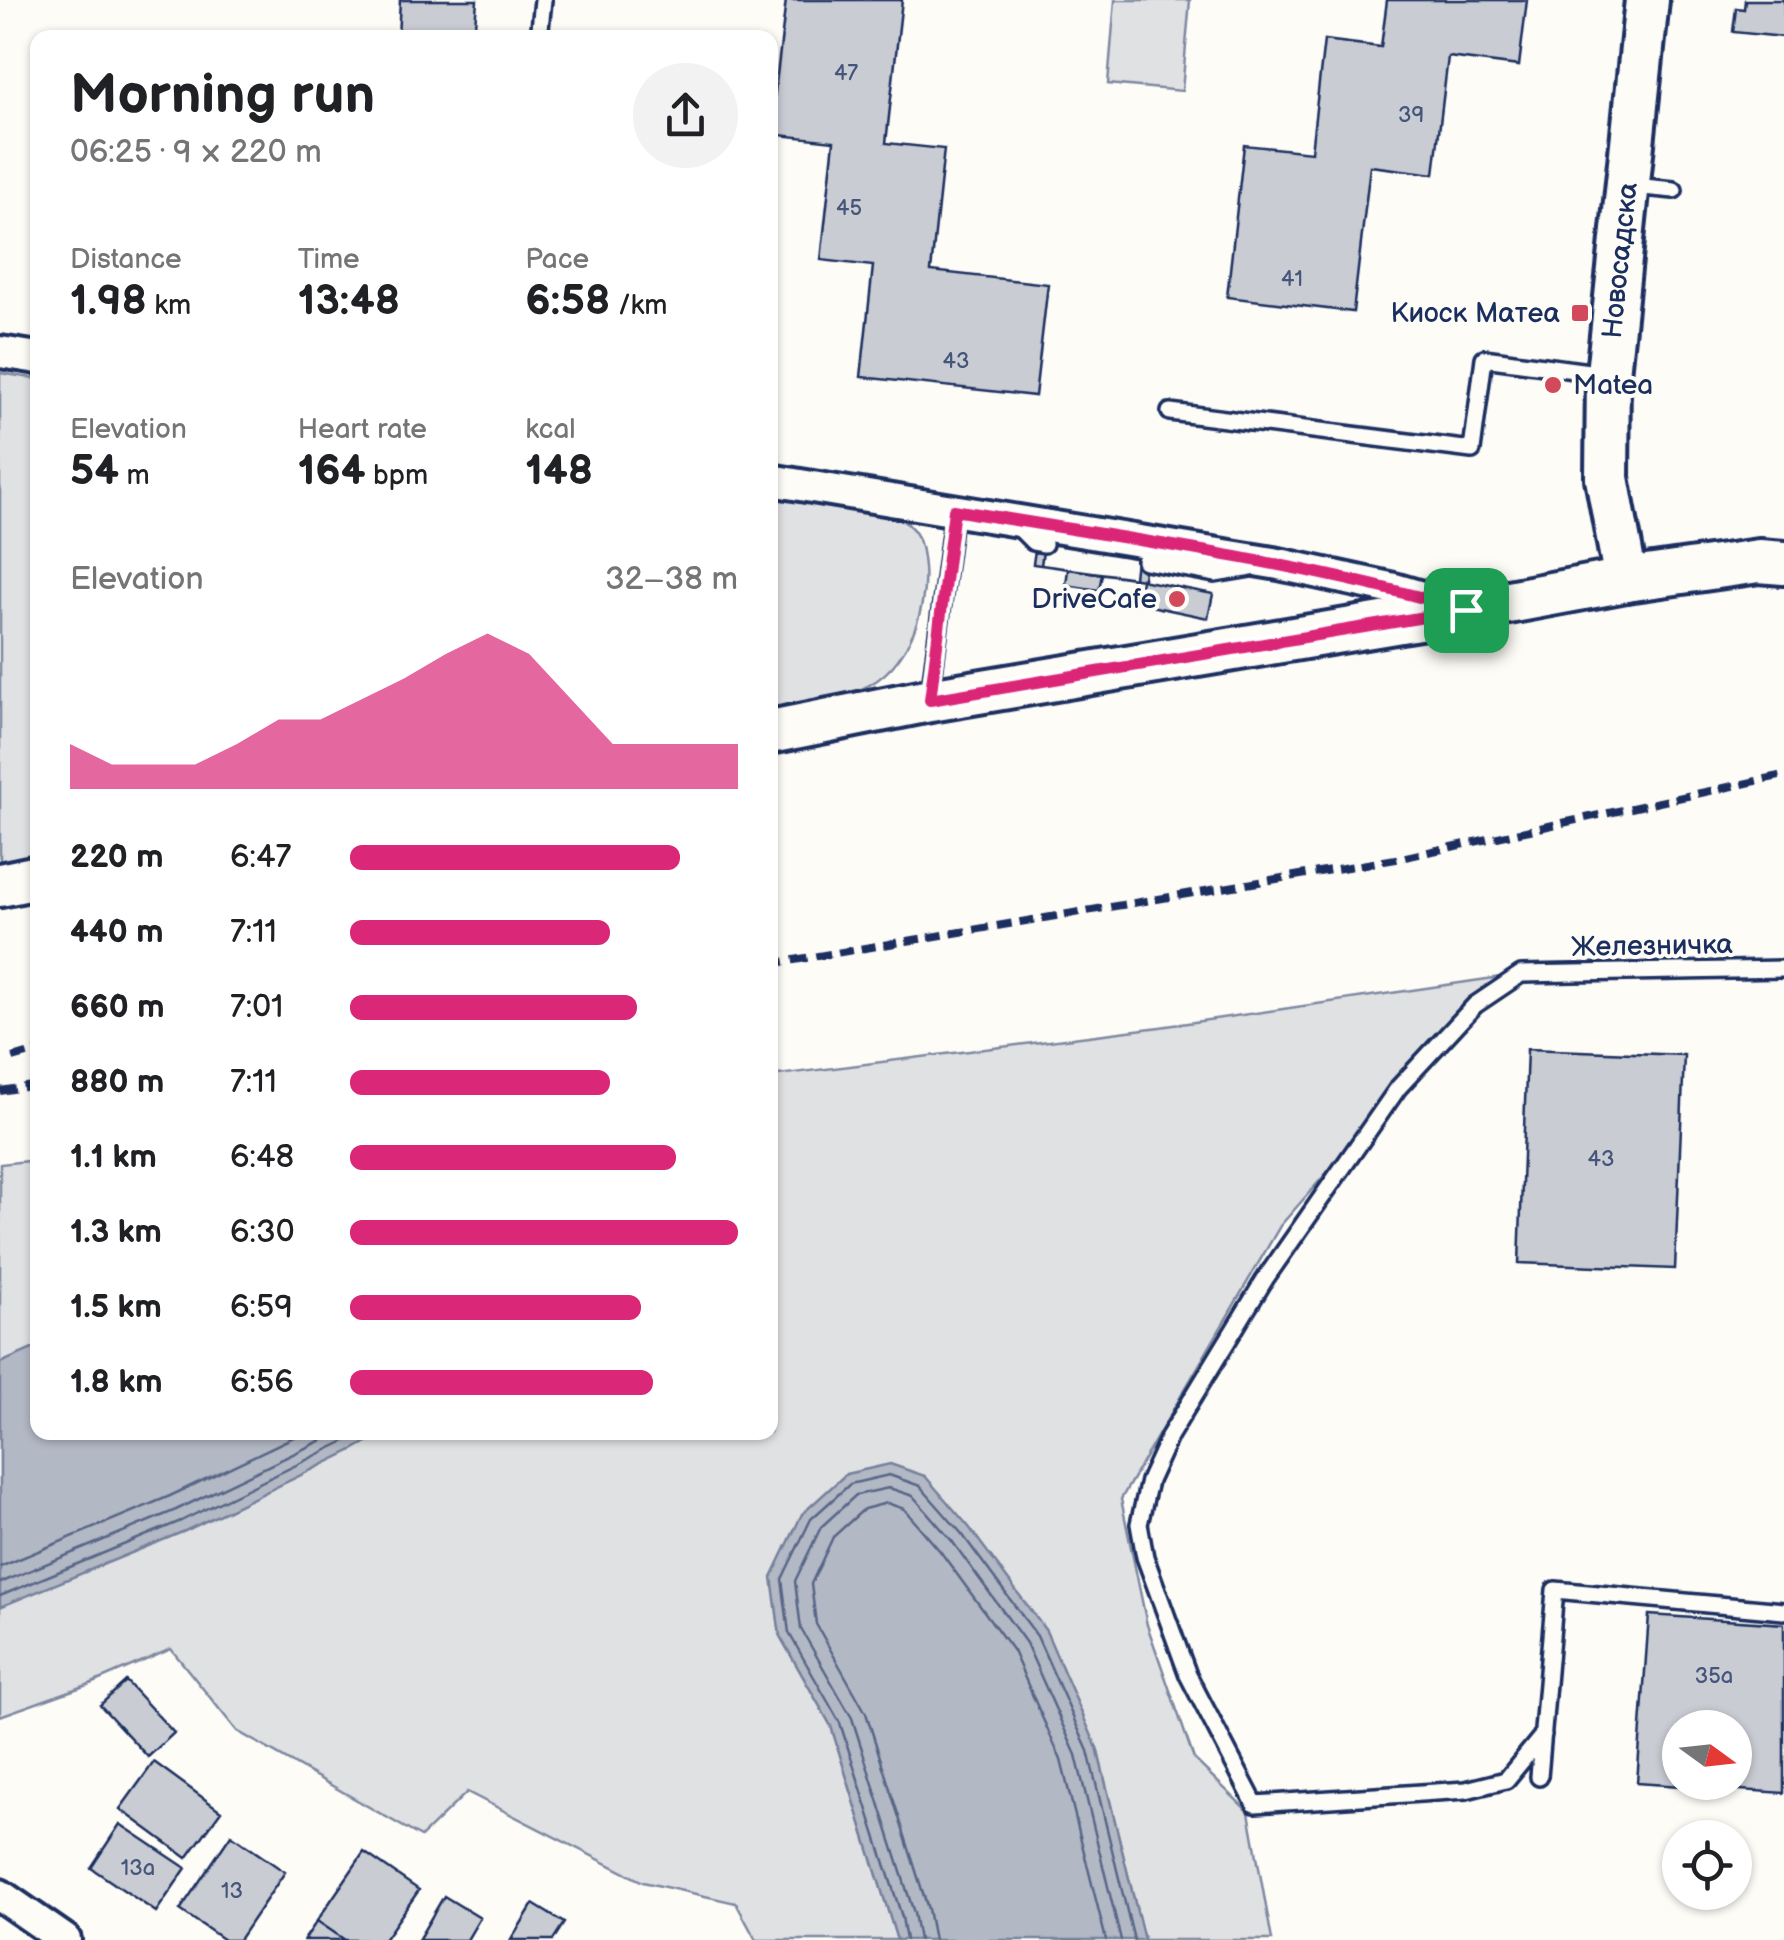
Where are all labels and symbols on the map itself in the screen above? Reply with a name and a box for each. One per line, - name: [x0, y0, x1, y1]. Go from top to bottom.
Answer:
- house number: 47: [834, 60, 858, 87]
- house number: 39: [1398, 102, 1424, 129]
- street label: Новосадска: [1595, 180, 1644, 340]
- house number: 45: [836, 195, 862, 222]
- house number: 41: [1281, 266, 1303, 293]
- place label: Киоск Матеа: [1390, 297, 1560, 330]
- marker: Киоск Матеа: [1569, 302, 1591, 324]
- house number: 43: [943, 348, 969, 375]
- place label: Matea: [1573, 369, 1653, 402]
- marker: Matea: [1542, 374, 1564, 396]
- pin: [1424, 568, 1509, 653]
- place label: DriveCafe: [1031, 583, 1157, 616]
- marker: DriveCafe: [1166, 588, 1188, 610]
- street label: Железничка: [1571, 928, 1734, 964]
- house number: 43: [1588, 1146, 1614, 1173]
- house number: 35a: [1695, 1663, 1733, 1690]
- north arrow: [1662, 1710, 1752, 1800]
- house number: 13a: [121, 1855, 155, 1882]
- house number: 13: [221, 1878, 243, 1905]

